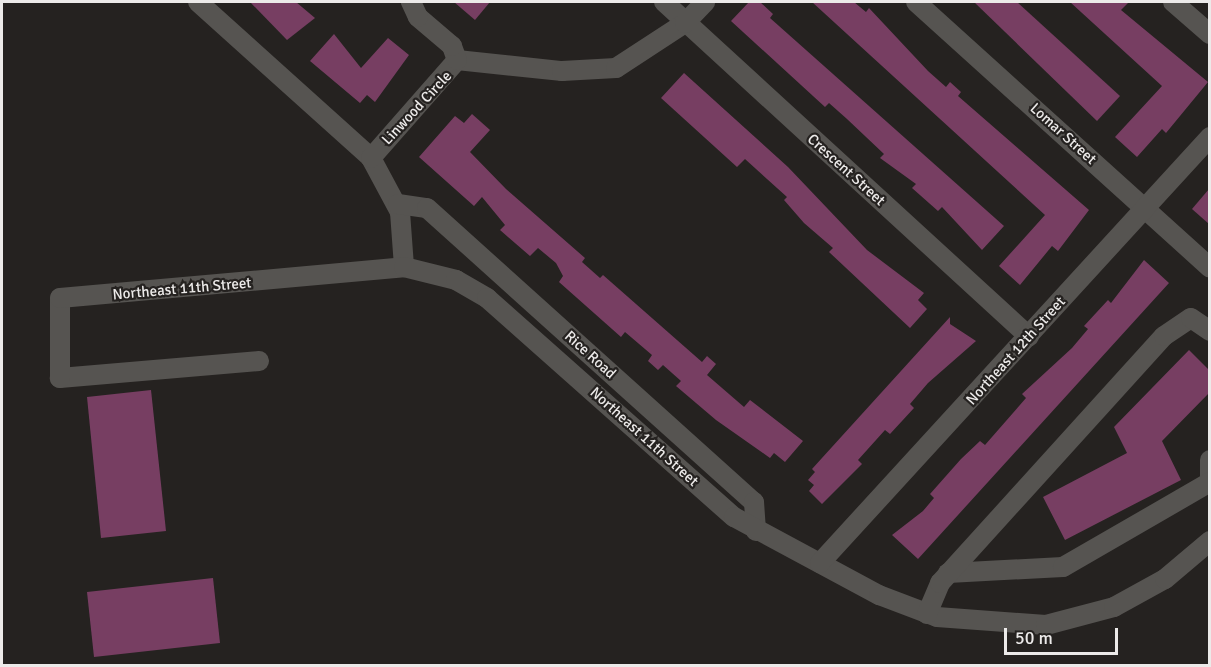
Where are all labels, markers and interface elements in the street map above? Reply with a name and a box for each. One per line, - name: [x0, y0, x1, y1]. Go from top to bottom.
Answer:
- street label: Linwood Circle: [378, 67, 456, 149]
- street label: Lomar Street: [1026, 100, 1100, 168]
- street label: Crescent Street: [803, 130, 889, 210]
- street label: Northeast 11th Street: [112, 274, 252, 304]
- street label: Northeast 12th Street: [963, 293, 1069, 409]
- street label: Rice Road: [561, 327, 619, 383]
- street label: Northeast 11th Street: [586, 384, 702, 490]
- scale bar: [1007, 616, 1121, 654]
- text: 50 m: [1015, 627, 1053, 649]

